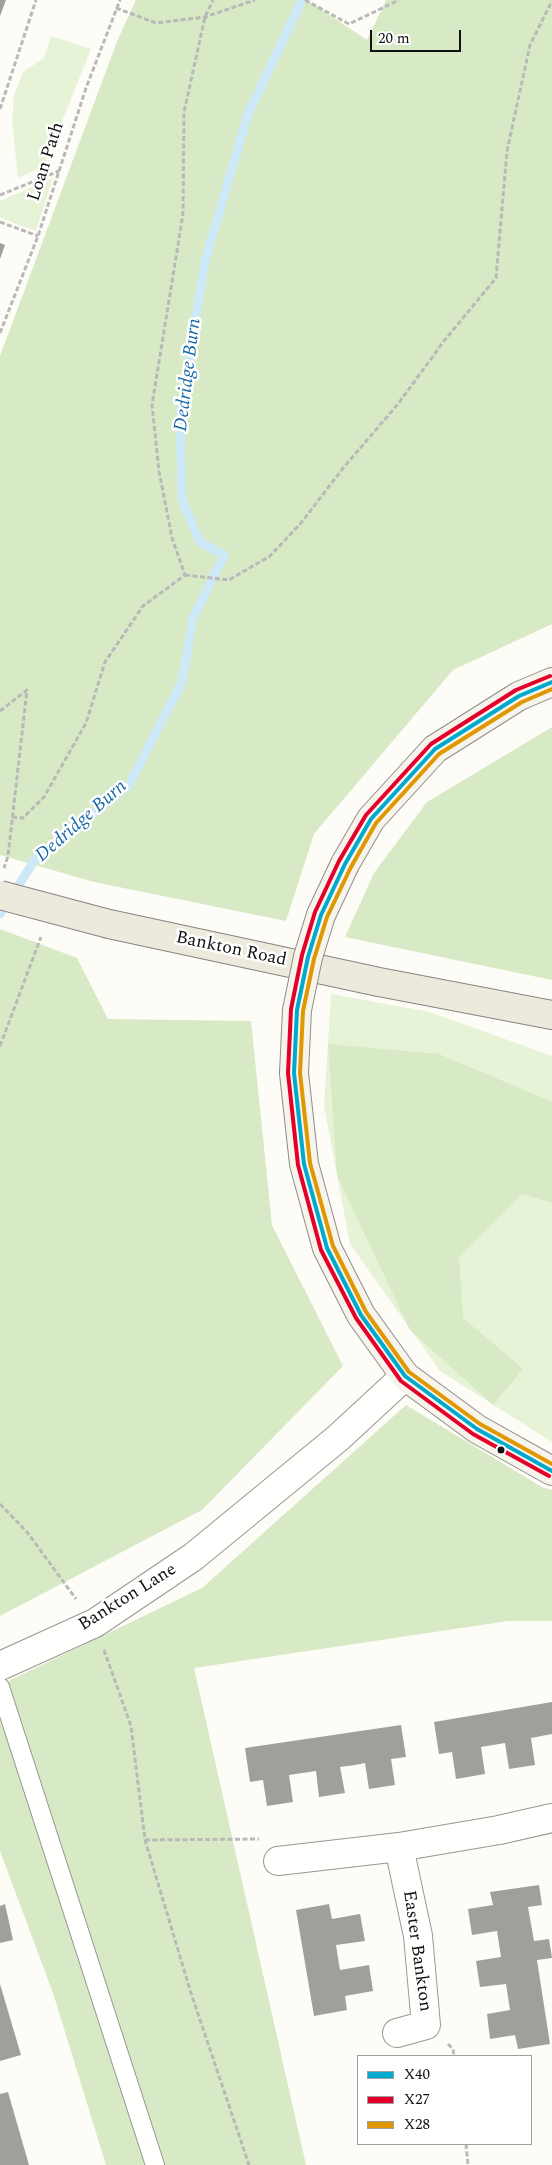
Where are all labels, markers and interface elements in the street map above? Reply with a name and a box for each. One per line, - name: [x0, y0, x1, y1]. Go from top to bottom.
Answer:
- scale bar: [372, 20, 463, 52]
- text: 20 m: [378, 27, 410, 50]
- street label: Loan Path: [24, 120, 70, 204]
- water label: Dedridge Burn: [171, 317, 207, 433]
- water label: Dedridge Burn: [32, 776, 132, 868]
- street label: Bankton Road: [174, 928, 288, 972]
- unlabelled marker: [496, 1445, 506, 1455]
- street label: Bankton Lane: [75, 1559, 181, 1637]
- street label: Easter Bankton: [397, 1889, 435, 2013]
- legend: [357, 2055, 532, 2145]
- text: X40: [404, 2063, 430, 2086]
- text: X27: [404, 2088, 430, 2111]
- text: X28: [404, 2113, 430, 2136]

